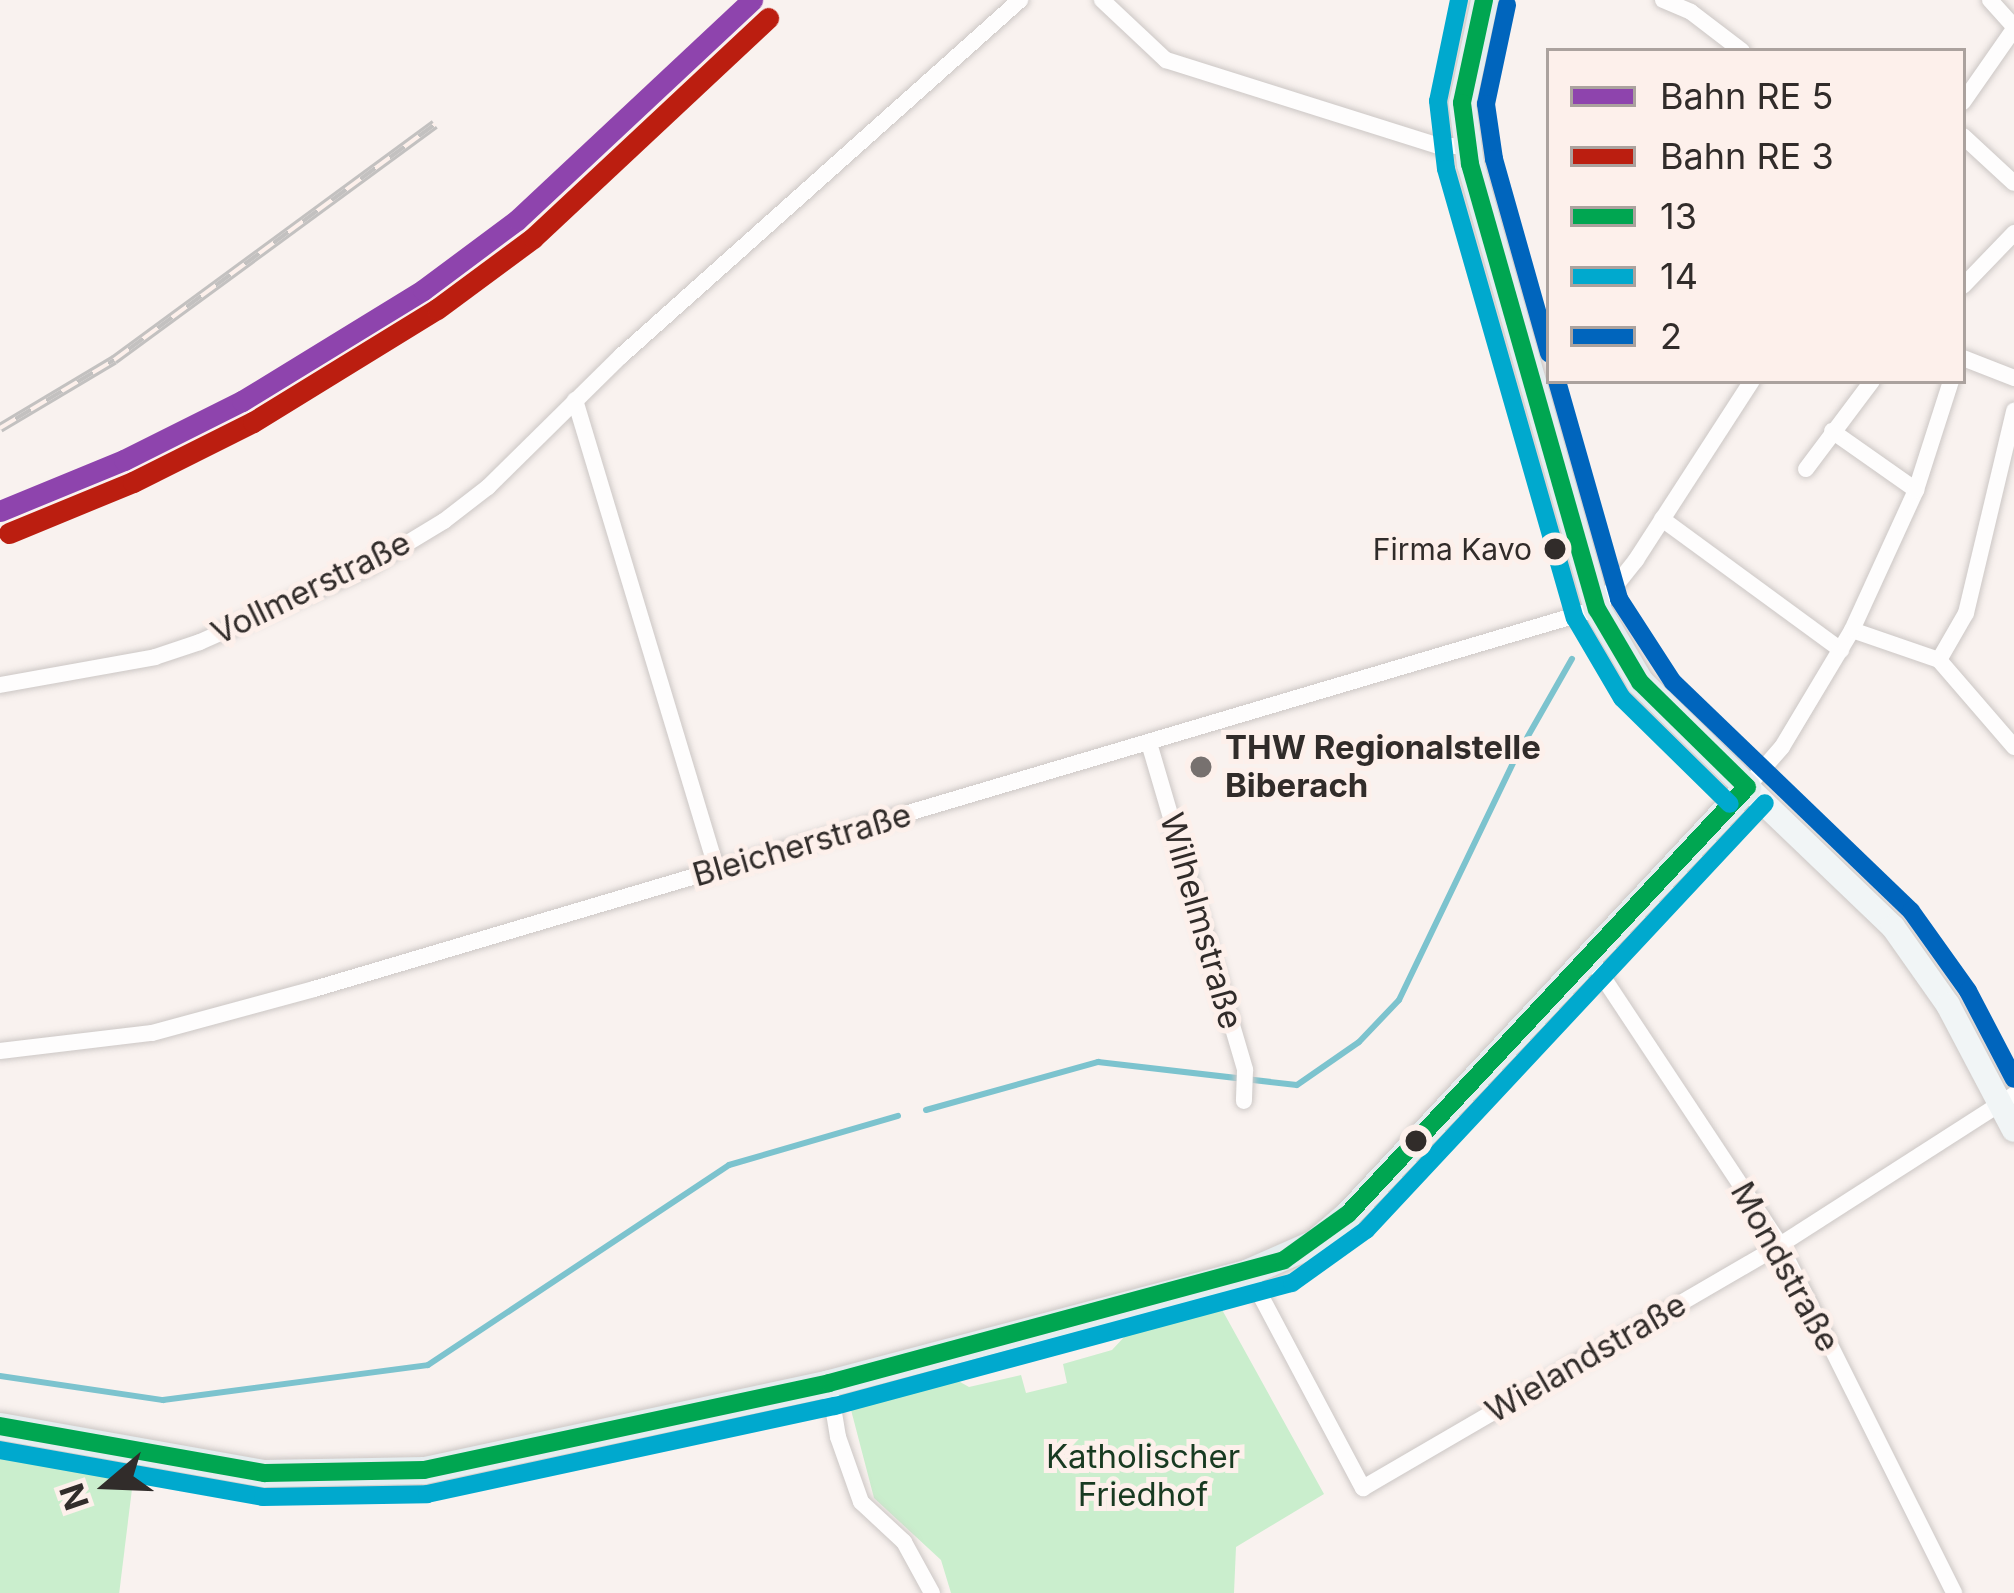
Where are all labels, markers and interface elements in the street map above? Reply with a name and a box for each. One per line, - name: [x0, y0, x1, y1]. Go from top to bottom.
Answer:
- legend: [1546, 48, 1966, 384]
- text: Bahn RE 5: [1660, 74, 1833, 118]
- text: Bahn RE 3: [1660, 134, 1834, 178]
- text: 13: [1660, 194, 1697, 238]
- text: 14: [1660, 254, 1698, 298]
- text: 2: [1660, 314, 1682, 358]
- street label: Vollmerstraße: [205, 523, 417, 653]
- place label: Firma Kavo: [1373, 531, 1532, 567]
- marker: Firma Kavo: [1544, 538, 1566, 560]
- place label: THW Regionalstelle Biberach: [1225, 728, 1541, 806]
- marker: THW Regionalstelle Biberach: [1188, 754, 1214, 780]
- street label: Bleicherstraße: [688, 795, 916, 895]
- street label: Wilhelmstraße: [1151, 808, 1251, 1034]
- unlabelled marker: [1405, 1130, 1427, 1152]
- street label: Mondstraße: [1722, 1175, 1848, 1359]
- street label: Wielandstraße: [1479, 1285, 1693, 1431]
- north arrow: [48, 1425, 168, 1545]
- park label: Katholischer Friedhof: [1046, 1437, 1240, 1515]
- text: N: [51, 1478, 97, 1515]

